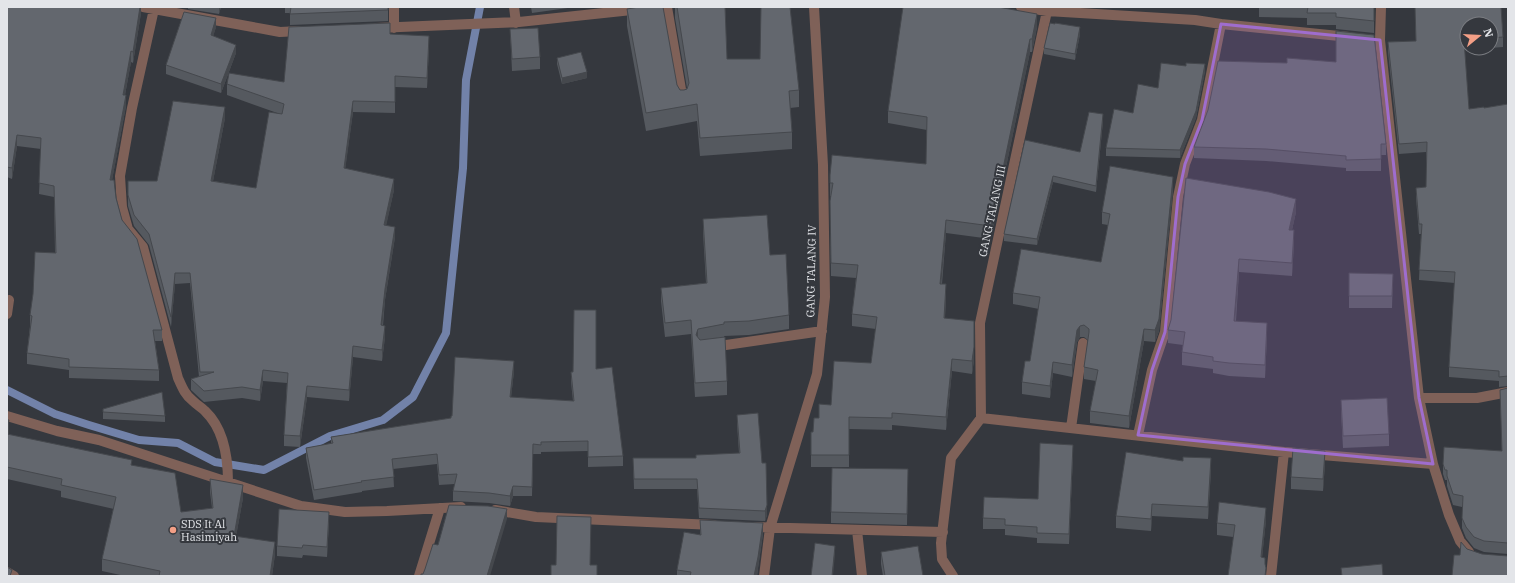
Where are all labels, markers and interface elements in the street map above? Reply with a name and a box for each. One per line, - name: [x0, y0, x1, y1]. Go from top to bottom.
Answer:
- north arrow: [1459, 16, 1499, 56]
- text: N: [1481, 27, 1497, 39]
- street label: GANG TALANG III: [975, 164, 1009, 258]
- street label: GANG TALANG IV: [803, 224, 819, 318]
- place label: SDS It Al Hasimiyah: [181, 517, 237, 544]
- marker: SDS It Al Hasimiyah: [168, 525, 178, 535]

